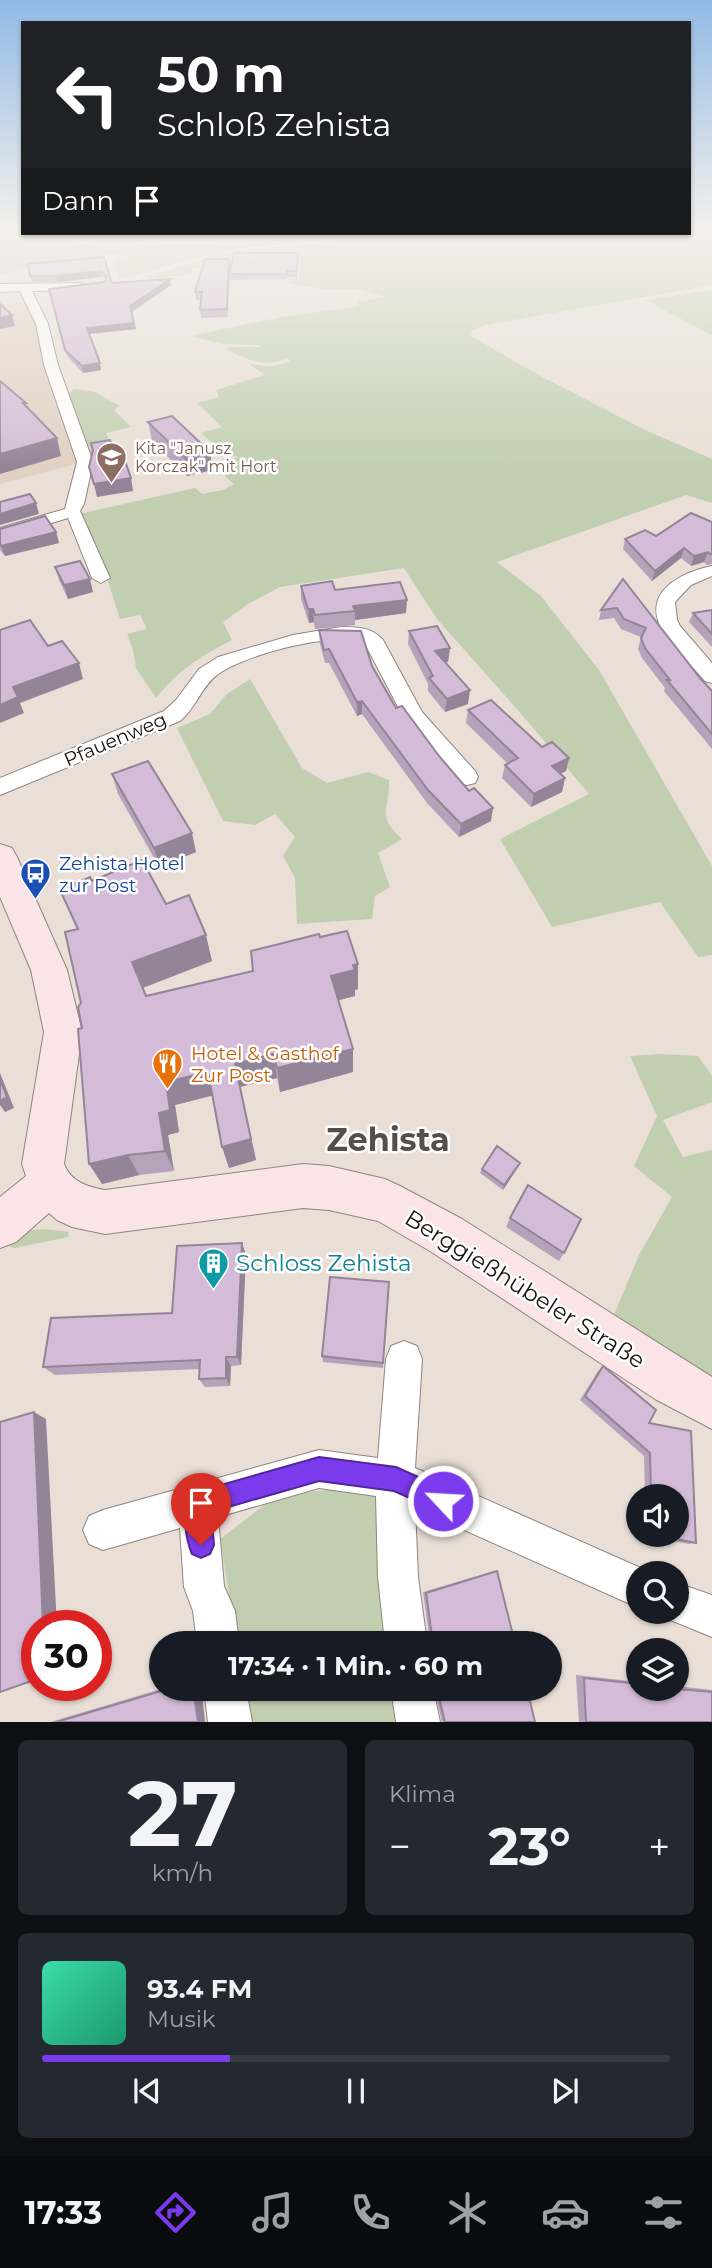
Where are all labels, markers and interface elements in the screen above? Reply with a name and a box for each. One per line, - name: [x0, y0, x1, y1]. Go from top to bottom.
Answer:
- text: 50 m: [157, 45, 285, 104]
- icon: left: [42, 49, 133, 140]
- text: Schloß Zehista: [157, 105, 391, 144]
- icon: arrive: [128, 182, 166, 220]
- text: Dann: [42, 185, 114, 217]
- place label: Kita "Janusz Korczak" mit Hort: [135, 439, 277, 476]
- school or university icon: Kita "Janusz Korczak" mit Hort: [95, 440, 129, 484]
- street label: Pfauenweg: [61, 708, 170, 771]
- place label: Zehista Hotel zur Post: [59, 852, 185, 897]
- bus stop icon: Zehista Hotel zur Post: [19, 857, 53, 901]
- place label: Hotel & Gasthof Zur Post: [191, 1042, 341, 1087]
- restaurant icon: Hotel & Gasthof Zur Post: [151, 1047, 185, 1091]
- district label: Zehista: [326, 1120, 450, 1159]
- street label: Berggießhübeler Straße: [400, 1204, 650, 1374]
- building icon: Schloss Zehista: [196, 1246, 230, 1290]
- place label: Schloss Zehista: [236, 1249, 411, 1277]
- position arrow: [406, 1464, 480, 1538]
- pin: [171, 1473, 231, 1545]
- icon: arrive: [182, 1484, 220, 1522]
- map controls: [626, 1484, 689, 1701]
- button: sound: [626, 1484, 689, 1547]
- button: search: [626, 1561, 689, 1624]
- speed limit sign: 30: [21, 1610, 112, 1701]
- button: layers: [626, 1638, 689, 1701]
- text: 17:34 · 1 Min. · 60 m: [228, 1650, 483, 1682]
- text: 27: [127, 1758, 238, 1869]
- text: Klima: [389, 1780, 456, 1808]
- text: 23°: [488, 1815, 571, 1878]
- text: −: [389, 1823, 411, 1870]
- text: +: [648, 1823, 670, 1870]
- text: km/h: [152, 1859, 213, 1887]
- text: 93.4 FM: [147, 1973, 252, 2005]
- text: Musik: [147, 2005, 216, 2033]
- icon: previous: [128, 2072, 166, 2110]
- icon: pause: [337, 2072, 375, 2110]
- icon: next: [546, 2072, 584, 2110]
- icon: directions: [151, 2188, 200, 2237]
- icon: music: [248, 2188, 297, 2237]
- icon: phone: [346, 2188, 395, 2237]
- icon: climate: [443, 2188, 492, 2237]
- icon: car: [541, 2188, 590, 2237]
- icon: filters: [639, 2188, 688, 2237]
- text: 17:33: [24, 2193, 102, 2232]

